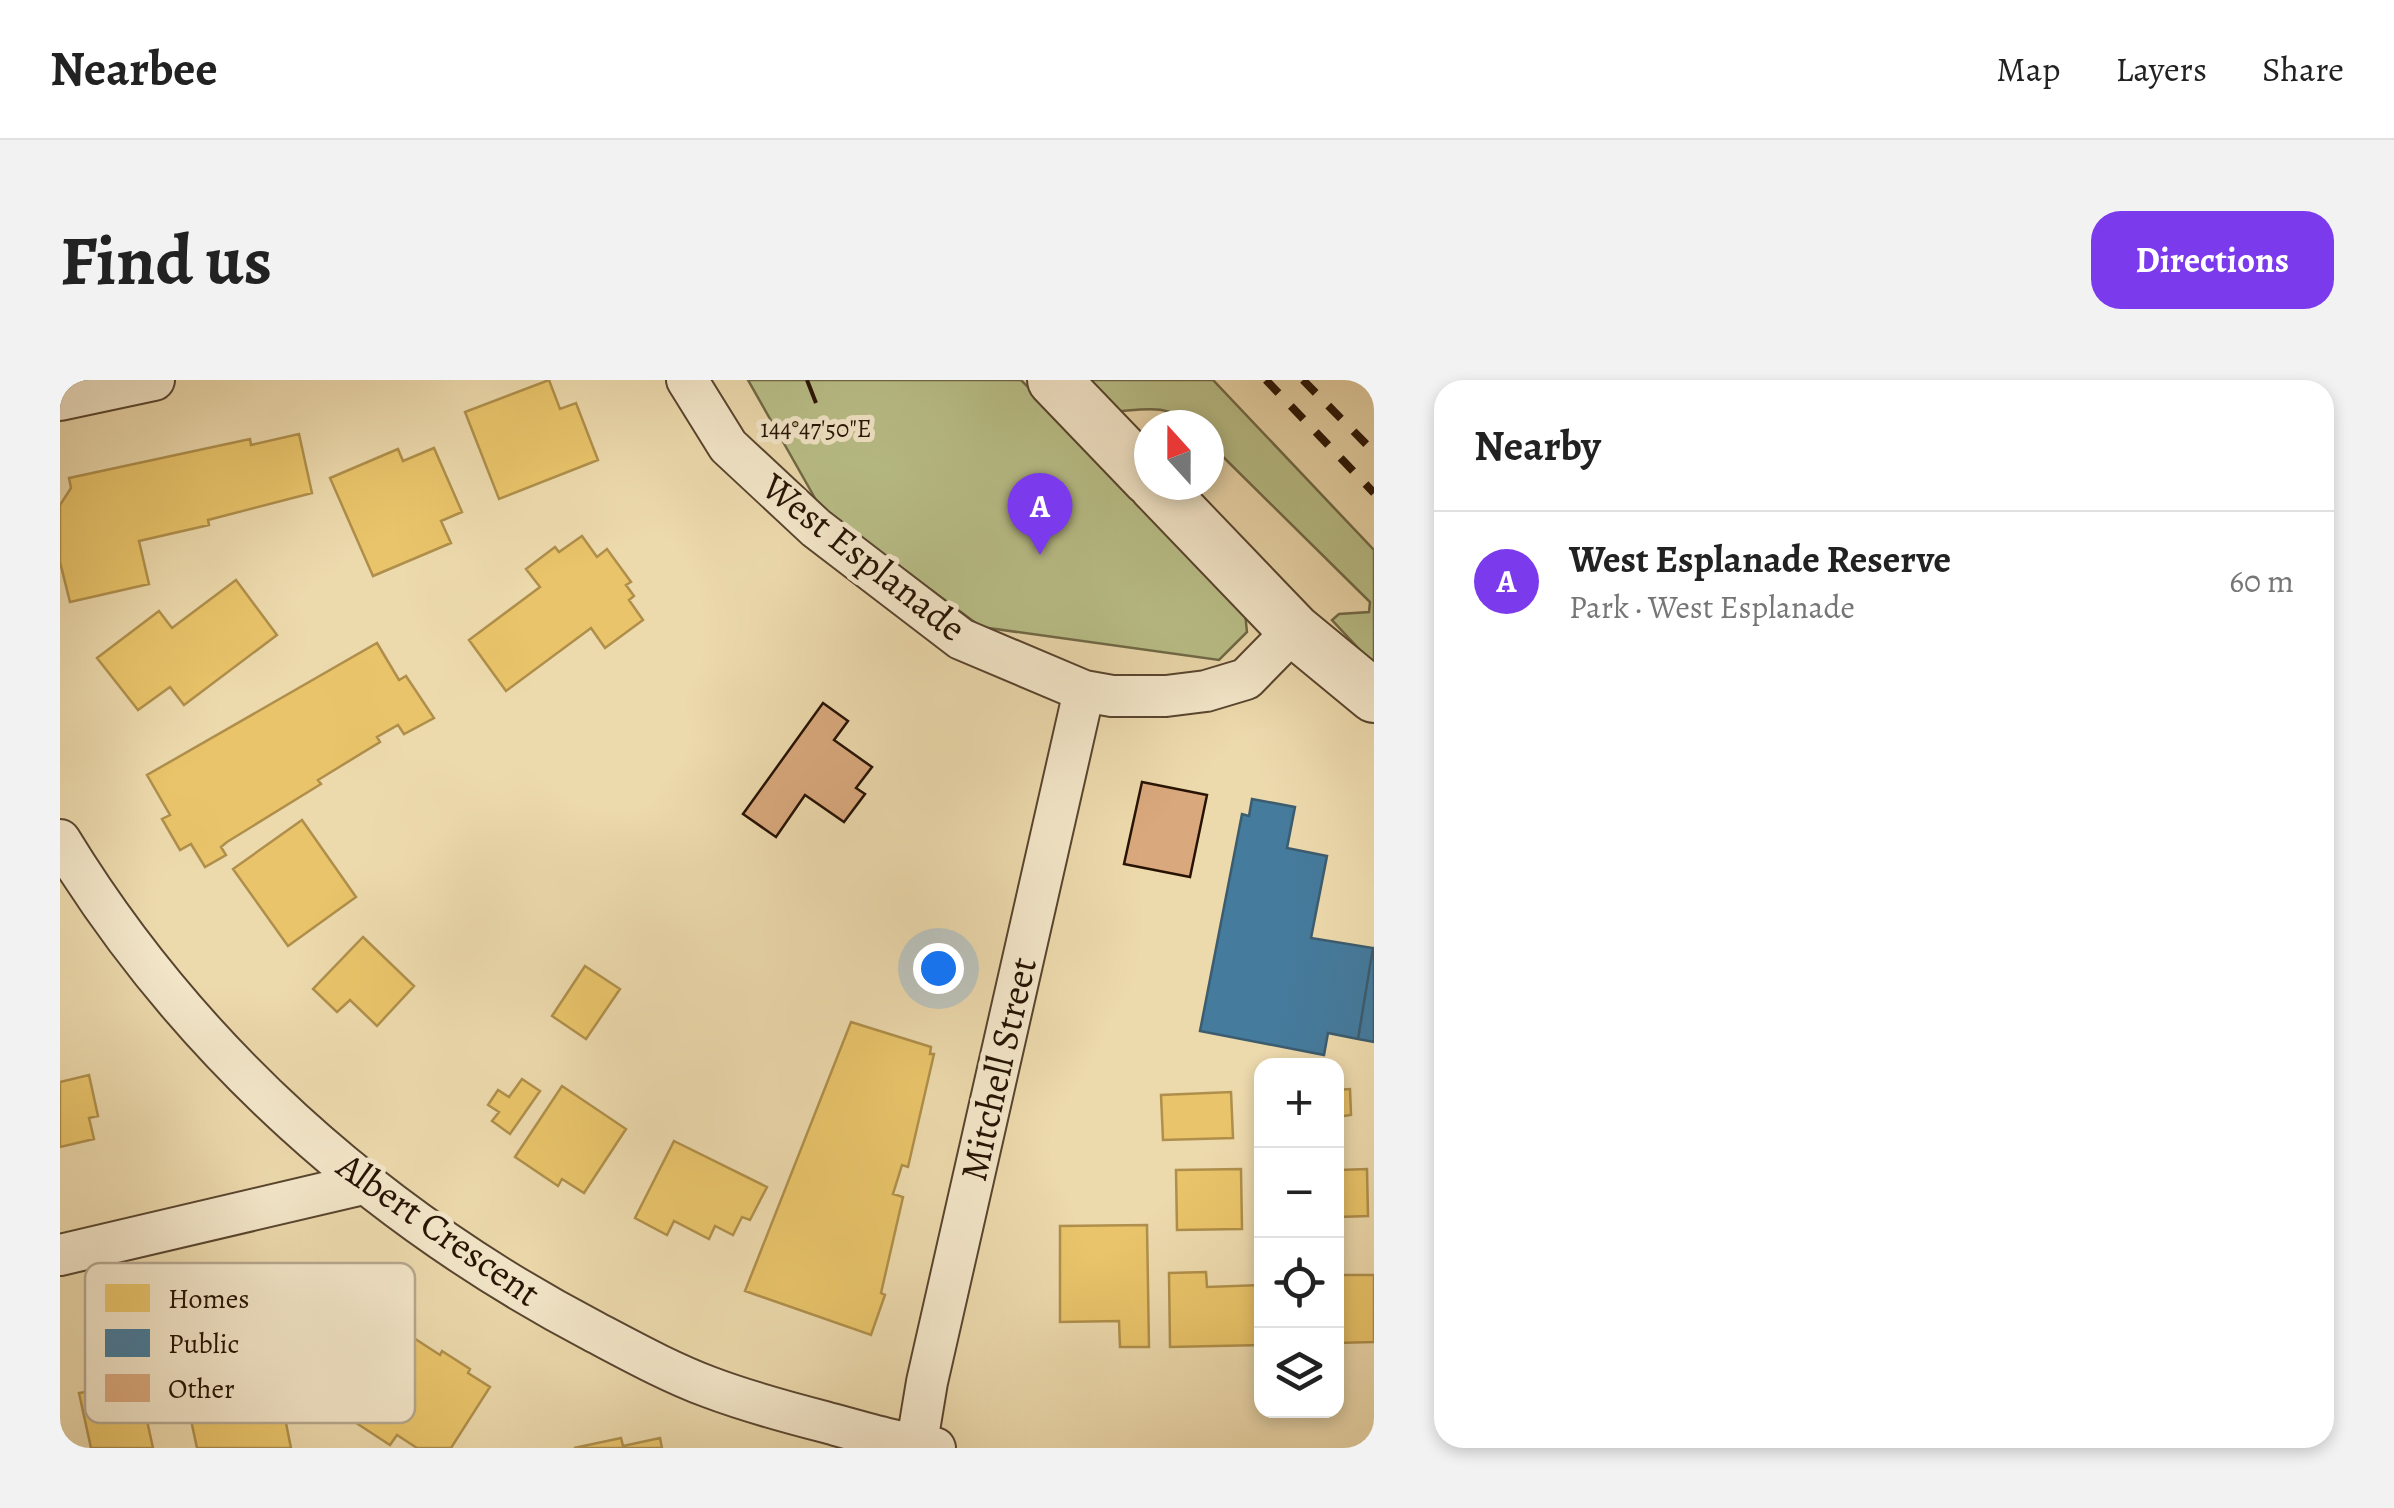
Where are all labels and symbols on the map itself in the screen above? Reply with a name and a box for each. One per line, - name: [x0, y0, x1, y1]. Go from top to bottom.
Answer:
- north arrow: [1134, 410, 1224, 500]
- text: 144°47'50"E: [760, 412, 872, 446]
- street label: West Esplanade: [750, 460, 977, 653]
- pin: A: [1008, 472, 1072, 555]
- your location: [913, 943, 964, 994]
- street label: Mitchell Street: [947, 952, 1049, 1186]
- street label: Albert Crescent: [326, 1139, 551, 1318]
- legend: [85, 1263, 415, 1423]
- text: Homes: [168, 1280, 250, 1318]
- text: Public: [168, 1325, 239, 1363]
- text: Other: [168, 1370, 235, 1408]

